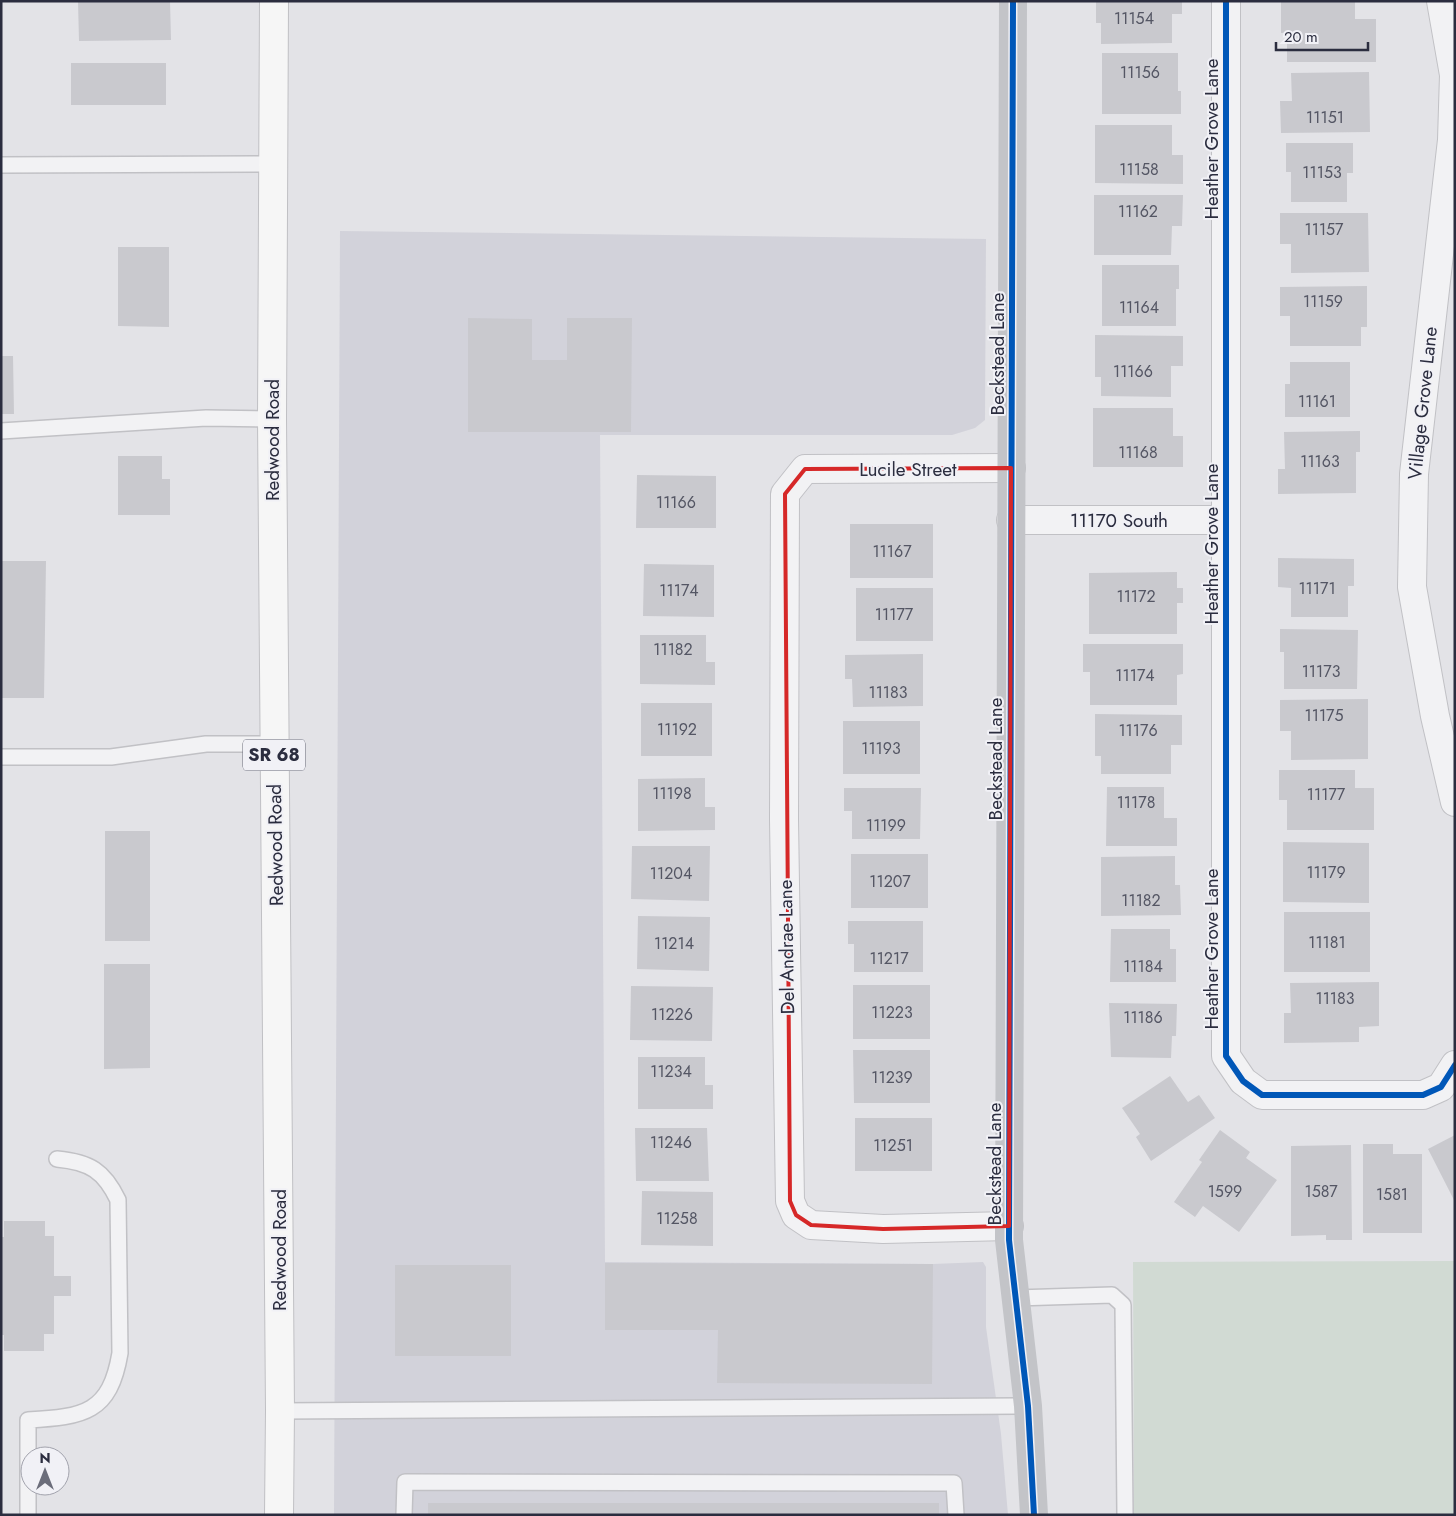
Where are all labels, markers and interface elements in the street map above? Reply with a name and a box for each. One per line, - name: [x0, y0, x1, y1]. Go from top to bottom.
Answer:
- house number: 11154: [1114, 7, 1154, 30]
- scale bar: [1276, 20, 1368, 52]
- text: 20 m: [1284, 26, 1318, 48]
- street label: Heather Grove Lane: [1198, 58, 1225, 220]
- house number: 11156: [1120, 61, 1160, 84]
- house number: 11151: [1306, 106, 1344, 129]
- house number: 11158: [1119, 158, 1159, 181]
- house number: 11153: [1302, 161, 1342, 184]
- house number: 11162: [1118, 200, 1158, 223]
- house number: 11157: [1304, 218, 1344, 241]
- house number: 11159: [1303, 290, 1343, 313]
- street label: Beckstead Lane: [984, 292, 1011, 415]
- house number: 11164: [1119, 296, 1159, 319]
- street label: Village Grove Lane: [1401, 325, 1444, 481]
- house number: 11166: [1113, 360, 1153, 383]
- street label: Redwood Road: [259, 379, 286, 501]
- house number: 11161: [1298, 390, 1336, 413]
- house number: 11168: [1118, 441, 1158, 464]
- house number: 11163: [1300, 450, 1340, 473]
- street label: Lucile Street: [859, 456, 957, 483]
- street label: Heather Grove Lane: [1198, 463, 1225, 625]
- house number: 11166: [656, 491, 696, 514]
- street label: 11170 South: [1070, 507, 1168, 534]
- house number: 11167: [872, 540, 912, 563]
- house number: 11171: [1298, 577, 1336, 600]
- house number: 11174: [659, 579, 699, 602]
- house number: 11172: [1116, 585, 1156, 608]
- house number: 11177: [875, 603, 914, 626]
- house number: 11182: [653, 638, 693, 661]
- house number: 11173: [1302, 660, 1341, 683]
- house number: 11174: [1115, 664, 1155, 687]
- house number: 11183: [868, 681, 908, 704]
- street label: Beckstead Lane: [982, 697, 1009, 820]
- house number: 11175: [1304, 704, 1344, 727]
- house number: 11192: [657, 718, 697, 741]
- house number: 11176: [1118, 719, 1158, 742]
- house number: 11193: [861, 737, 901, 760]
- road number: SR 68: [243, 740, 305, 770]
- house number: 11198: [652, 782, 692, 805]
- house number: 11177: [1307, 783, 1346, 806]
- street label: Redwood Road: [261, 784, 290, 906]
- house number: 11178: [1117, 791, 1155, 814]
- house number: 11199: [866, 814, 906, 837]
- house number: 11179: [1306, 861, 1346, 884]
- house number: 11204: [650, 862, 692, 885]
- street label: Heather Grove Lane: [1198, 868, 1225, 1030]
- house number: 11207: [869, 870, 911, 893]
- street label: Del Andrae Lane: [772, 879, 801, 1015]
- house number: 11182: [1121, 889, 1161, 912]
- house number: 11181: [1308, 931, 1346, 954]
- house number: 11214: [654, 932, 694, 955]
- house number: 11217: [869, 947, 909, 970]
- house number: 11184: [1123, 955, 1163, 978]
- house number: 11183: [1315, 987, 1355, 1010]
- house number: 11223: [871, 1001, 913, 1024]
- house number: 11226: [651, 1003, 693, 1026]
- house number: 11186: [1123, 1006, 1163, 1029]
- house number: 11234: [650, 1060, 692, 1083]
- house number: 11239: [871, 1066, 913, 1089]
- street label: Beckstead Lane: [981, 1102, 1008, 1225]
- house number: 11246: [650, 1131, 692, 1154]
- house number: 11251: [873, 1134, 913, 1157]
- house number: 1599: [1208, 1180, 1242, 1203]
- house number: 1587: [1304, 1180, 1338, 1203]
- house number: 1581: [1376, 1183, 1408, 1206]
- street label: Redwood Road: [266, 1189, 293, 1311]
- house number: 11258: [656, 1207, 698, 1230]
- north arrow: [20, 1446, 70, 1496]
- text: N: [39, 1448, 51, 1468]

